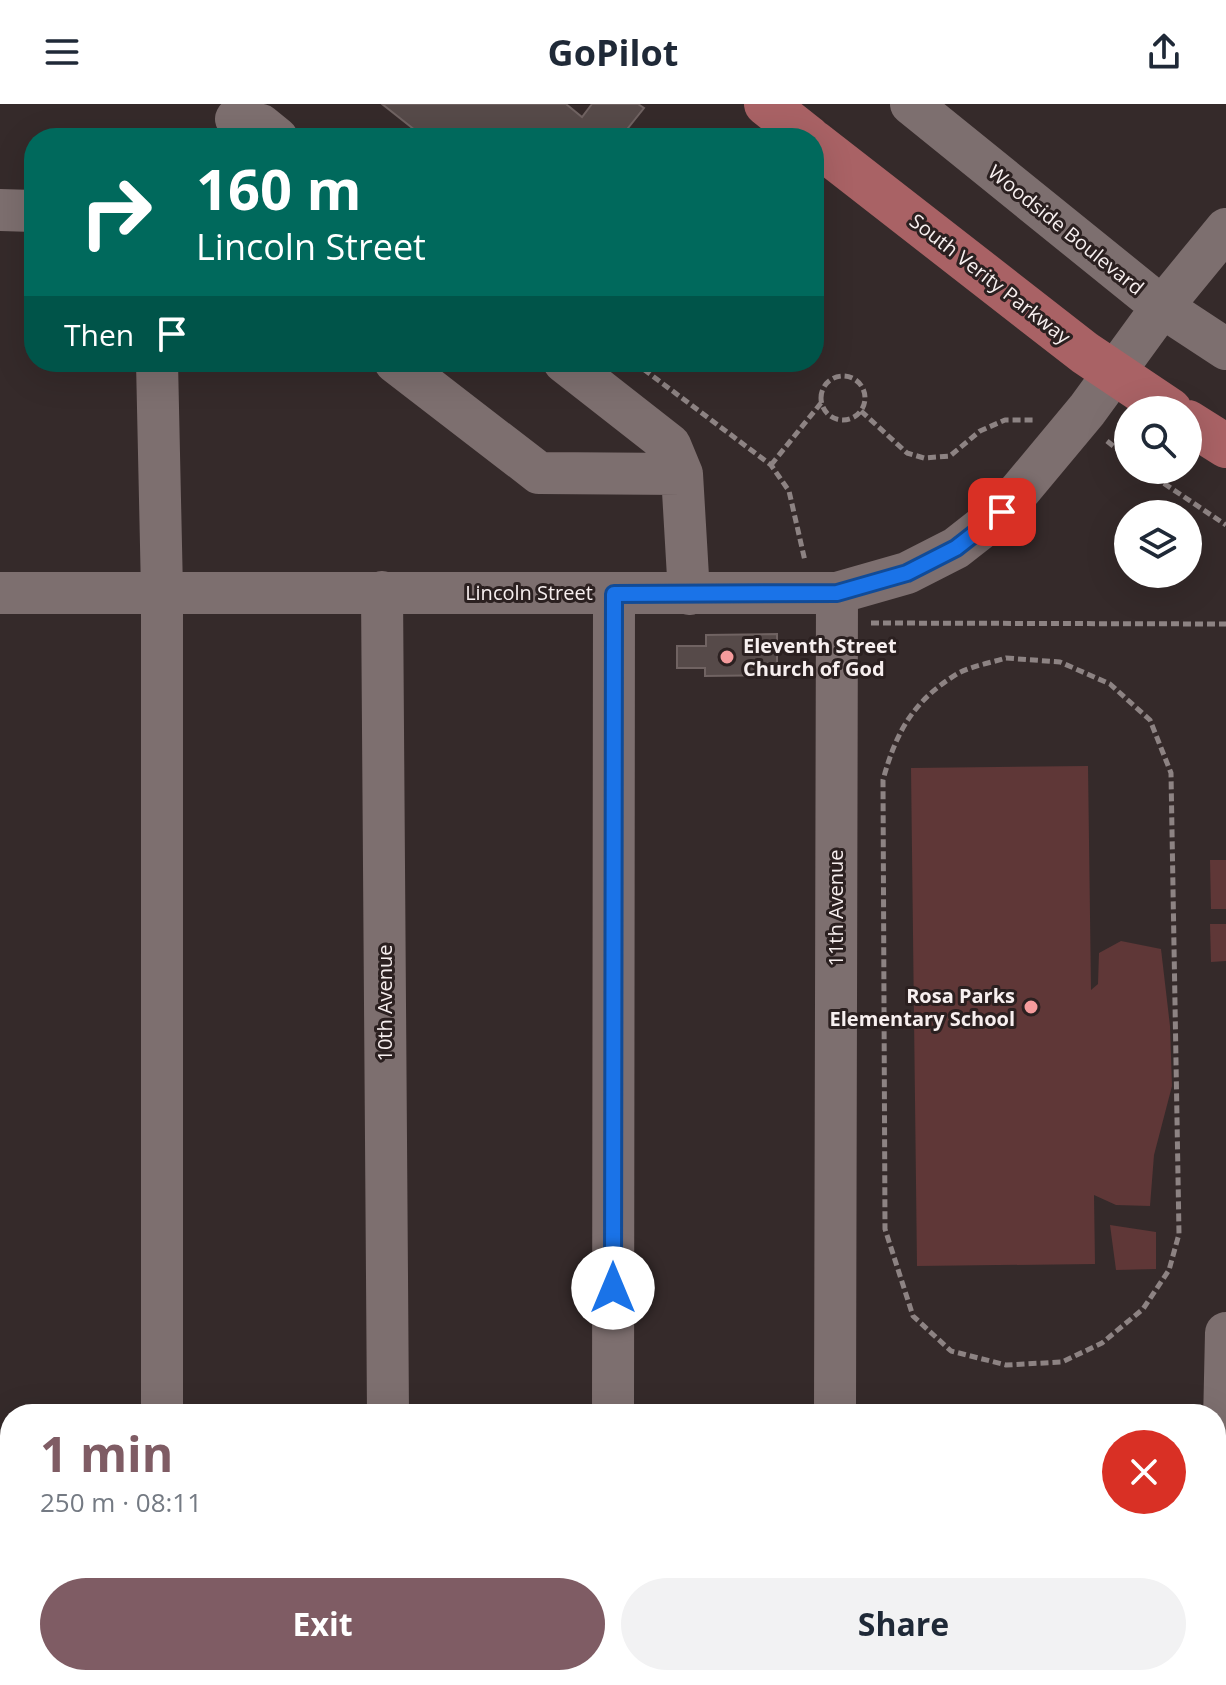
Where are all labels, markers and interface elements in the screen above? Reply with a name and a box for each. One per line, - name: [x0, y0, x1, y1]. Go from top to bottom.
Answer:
- text: GoPilot: [548, 28, 678, 77]
- icon: menu: [40, 30, 84, 74]
- icon: share: [1142, 30, 1186, 74]
- text: 160 m: [196, 150, 362, 226]
- street label: Woodside Boulevard: [983, 158, 1150, 301]
- icon: right: [64, 160, 168, 264]
- street label: South Verity Parkway: [904, 207, 1077, 351]
- text: Lincoln Street: [196, 222, 426, 271]
- icon: arrive: [150, 312, 194, 356]
- text: Then: [64, 314, 134, 355]
- map controls: [1114, 396, 1202, 588]
- button: search: [1114, 396, 1202, 484]
- pin: [968, 478, 1036, 546]
- icon: arrive: [980, 490, 1024, 534]
- button: layers: [1114, 500, 1202, 588]
- street label: Lincoln Street: [465, 579, 593, 606]
- place label: Eleventh Street Church of God: [743, 632, 897, 682]
- marker: Eleventh Street Church of God: [718, 648, 736, 666]
- street label: 11th Avenue: [822, 849, 849, 967]
- street label: 10th Avenue: [371, 944, 398, 1062]
- place label: Rosa Parks Elementary School: [830, 982, 1015, 1032]
- marker: Rosa Parks Elementary School: [1022, 998, 1040, 1016]
- position arrow: [571, 1246, 655, 1330]
- text: 1 min: [40, 1421, 173, 1486]
- button: close: [1102, 1430, 1186, 1514]
- text: 250 m · 08:11: [40, 1484, 202, 1520]
- button: Exit: [40, 1578, 605, 1670]
- button: Share: [621, 1578, 1186, 1670]

